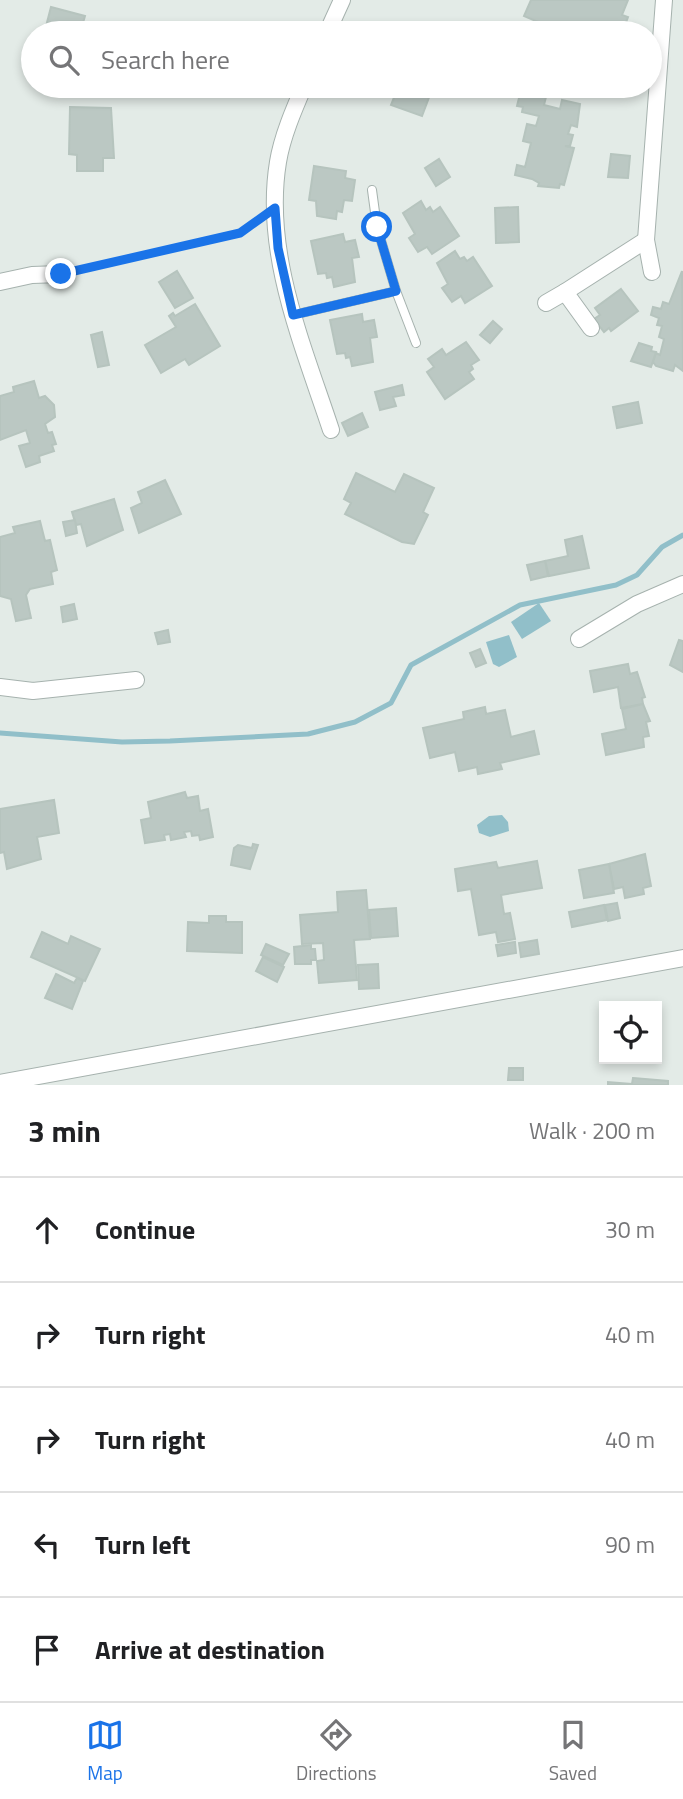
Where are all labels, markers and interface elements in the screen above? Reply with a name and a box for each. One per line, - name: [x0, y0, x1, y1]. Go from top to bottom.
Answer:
- search box: [21, 21, 662, 98]
- text: Search here: [101, 40, 230, 79]
- icon: search: [45, 41, 83, 79]
- route start: [361, 211, 392, 242]
- route end: [45, 258, 76, 289]
- map controls: [599, 1001, 662, 1064]
- button: locate: [599, 1001, 662, 1064]
- text: 3 min: [28, 1108, 101, 1154]
- text: Walk · 200 m: [529, 1113, 655, 1148]
- text: Continue: [95, 1210, 195, 1249]
- icon: ahead: [28, 1211, 66, 1249]
- text: 30 m: [605, 1212, 655, 1247]
- text: Turn right: [95, 1315, 206, 1354]
- icon: right: [28, 1316, 66, 1354]
- text: 40 m: [605, 1317, 655, 1352]
- text: Turn right: [95, 1420, 206, 1459]
- icon: right: [28, 1421, 66, 1459]
- text: 40 m: [605, 1422, 655, 1457]
- text: Turn left: [95, 1525, 190, 1564]
- icon: left: [28, 1526, 66, 1564]
- text: 90 m: [605, 1527, 655, 1562]
- text: Arrive at destination: [95, 1630, 325, 1669]
- icon: arrive: [28, 1631, 66, 1669]
- tab: Map: [86, 1716, 124, 1787]
- tab: Directions: [296, 1716, 377, 1787]
- tab: Saved: [549, 1716, 597, 1787]

